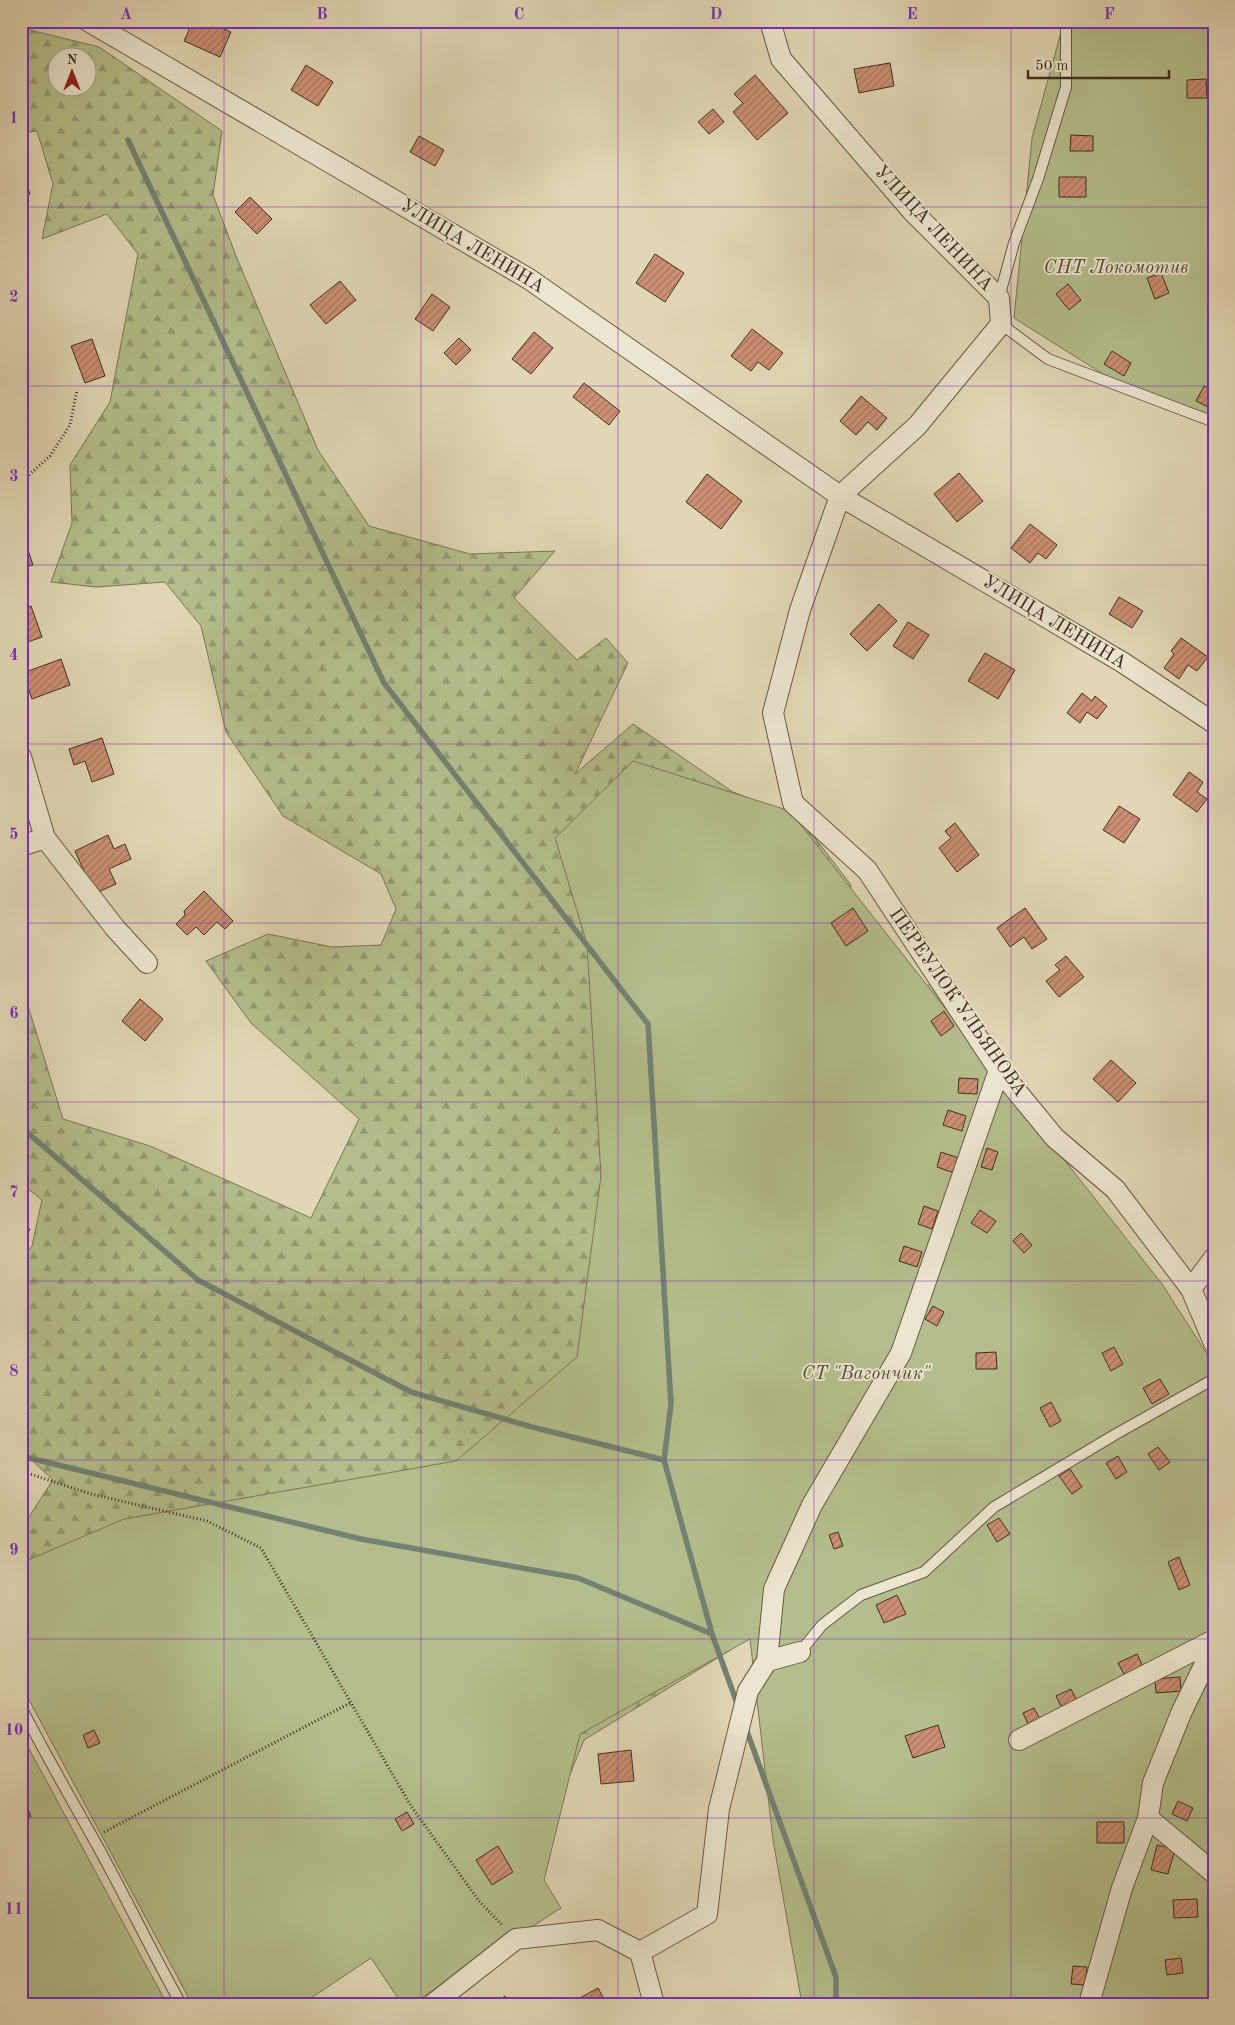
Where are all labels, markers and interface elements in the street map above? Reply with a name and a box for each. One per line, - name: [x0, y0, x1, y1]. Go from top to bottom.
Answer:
- text: A: [120, 7, 132, 23]
- text: B: [316, 7, 328, 23]
- text: C: [514, 7, 524, 23]
- text: D: [710, 7, 722, 23]
- text: E: [906, 7, 918, 23]
- text: F: [1104, 7, 1115, 23]
- north arrow: [48, 48, 98, 98]
- scale bar: [1028, 48, 1169, 80]
- text: N: [67, 53, 78, 67]
- text: 50 m: [1035, 59, 1069, 74]
- text: 1: [9, 111, 19, 127]
- street label: УЛИЦА ЛЕНИНА: [870, 162, 996, 296]
- street label: УЛИЦА ЛЕНИНА: [397, 197, 548, 298]
- park label: СНТ Локомотив: [1044, 259, 1188, 278]
- text: 2: [9, 290, 19, 306]
- text: 3: [9, 469, 19, 485]
- street label: УЛИЦА ЛЕНИНА: [979, 573, 1130, 674]
- text: 4: [9, 648, 19, 664]
- text: 5: [9, 827, 19, 843]
- street label: ПЕРЕУЛОК УЛЬЯНОВА: [885, 905, 1030, 1101]
- text: 6: [9, 1006, 19, 1022]
- text: 7: [9, 1185, 19, 1201]
- text: 8: [9, 1364, 19, 1380]
- park label: СТ "Вагончик": [802, 1365, 931, 1384]
- text: 9: [9, 1543, 19, 1559]
- text: 10: [5, 1723, 23, 1739]
- text: 11: [5, 1902, 23, 1918]

